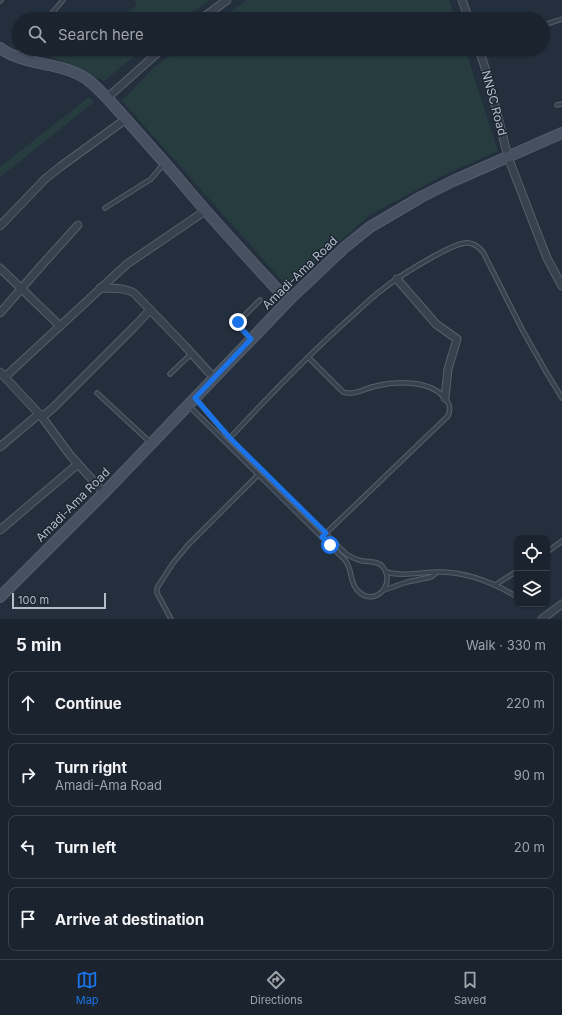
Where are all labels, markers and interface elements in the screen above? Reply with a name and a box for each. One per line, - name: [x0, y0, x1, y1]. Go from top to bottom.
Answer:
- search box: [12, 12, 550, 56]
- icon: search: [26, 23, 48, 45]
- text: Search here: [58, 25, 144, 44]
- street label: NNSC Road: [479, 69, 510, 137]
- street label: Amadi-Ama Road: [259, 233, 340, 312]
- route end: [229, 313, 247, 331]
- street label: Amadi-Ama Road: [32, 464, 113, 545]
- map controls: [514, 535, 550, 607]
- button: locate: [514, 535, 550, 571]
- route start: [321, 536, 339, 554]
- button: layers: [514, 571, 550, 607]
- scale bar: [12, 591, 106, 610]
- text: 100 m: [18, 593, 49, 607]
- text: 5 min: [16, 635, 62, 655]
- text: Walk · 330 m: [466, 637, 546, 653]
- icon: ahead: [17, 692, 39, 714]
- text: Continue: [55, 694, 122, 713]
- text: 220 m: [506, 695, 545, 711]
- text: Turn right: [55, 758, 127, 777]
- icon: right: [17, 764, 39, 786]
- text: 90 m: [514, 767, 545, 783]
- text: Amadi-Ama Road: [55, 777, 162, 793]
- icon: left: [17, 836, 39, 858]
- text: Turn left: [55, 838, 116, 857]
- text: 20 m: [514, 839, 545, 855]
- icon: arrive: [17, 908, 39, 930]
- text: Arrive at destination: [55, 910, 204, 929]
- tab: Map: [76, 969, 99, 1007]
- tab: Directions: [250, 969, 303, 1007]
- tab: Saved: [454, 969, 486, 1007]

